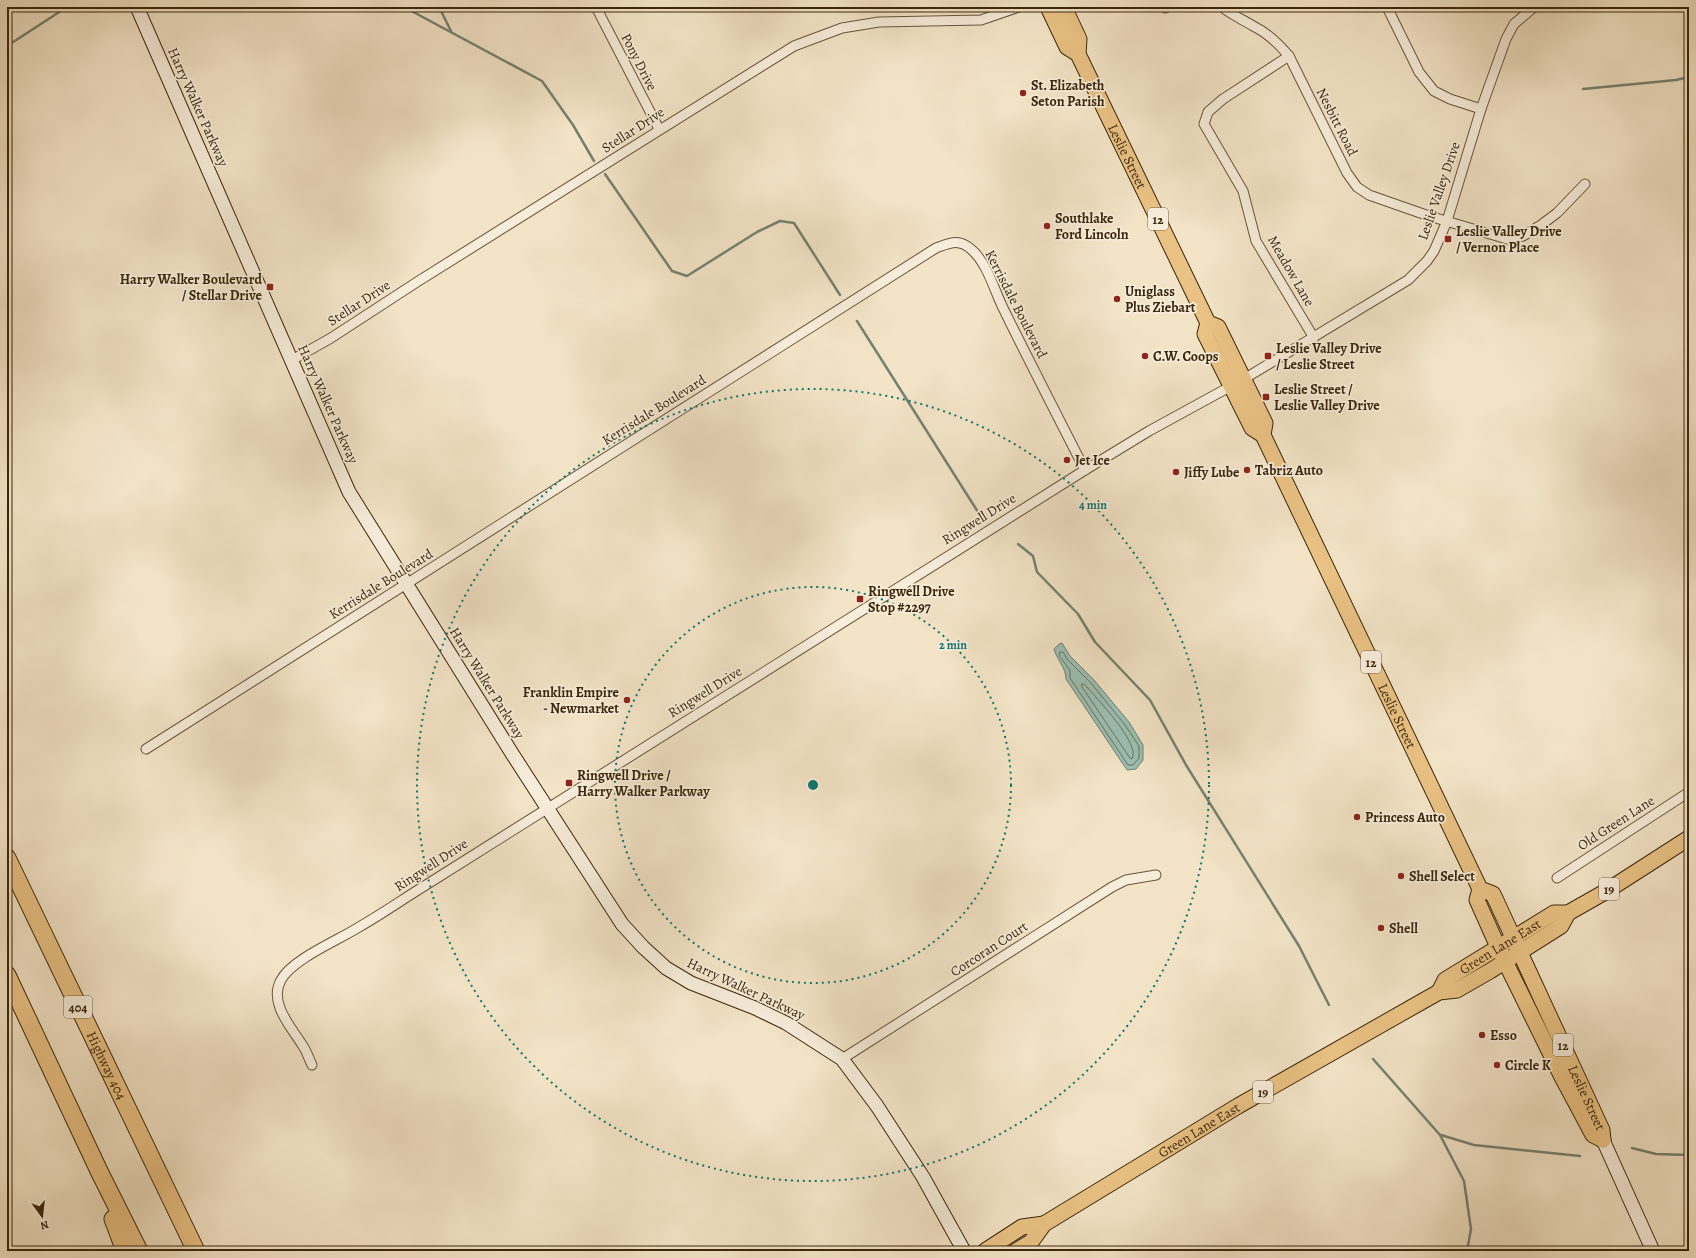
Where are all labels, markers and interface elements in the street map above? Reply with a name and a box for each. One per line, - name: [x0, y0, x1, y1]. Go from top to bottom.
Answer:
- street label: Pony Drive: [616, 30, 662, 94]
- street label: Harry Walker Parkway: [163, 45, 233, 170]
- place label: St. Elizabeth Seton Parish: [1031, 76, 1105, 111]
- street label: Nesbitt Road: [1312, 85, 1362, 160]
- marker: St. Elizabeth Seton Parish: [1018, 88, 1028, 98]
- street label: Stellar Drive: [598, 103, 668, 157]
- street label: Leslie Street: [1104, 121, 1151, 192]
- street label: Leslie Valley Drive: [1413, 139, 1465, 243]
- road number: 12: [1148, 208, 1168, 230]
- place label: Southlake Ford Lincoln: [1055, 209, 1129, 244]
- marker: Southlake Ford Lincoln: [1042, 221, 1052, 231]
- place label: Leslie Valley Drive / Vernon Place: [1456, 222, 1562, 257]
- street label: Meadow Lane: [1263, 232, 1319, 310]
- marker: Leslie Valley Drive / Vernon Place: [1443, 234, 1453, 244]
- street label: Kerrisdale Boulevard: [980, 247, 1052, 362]
- place label: Harry Walker Boulevard / Stellar Drive: [120, 270, 263, 305]
- street label: Stellar Drive: [324, 276, 394, 330]
- marker: Harry Walker Boulevard / Stellar Drive: [265, 282, 275, 292]
- place label: Uniglass Plus Ziebart: [1125, 282, 1196, 317]
- marker: Uniglass Plus Ziebart: [1112, 294, 1122, 304]
- place label: Leslie Valley Drive / Leslie Street: [1276, 339, 1382, 374]
- street label: Harry Walker Parkway: [293, 342, 363, 467]
- place label: C.W. Coops: [1153, 347, 1219, 366]
- marker: C.W. Coops: [1140, 351, 1150, 361]
- marker: Leslie Valley Drive / Leslie Street: [1263, 351, 1273, 361]
- street label: Kerrisdale Boulevard: [598, 370, 710, 450]
- place label: Leslie Street / Leslie Valley Drive: [1274, 380, 1380, 415]
- marker: Leslie Street / Leslie Valley Drive: [1261, 392, 1271, 402]
- place label: Jet Ice: [1075, 451, 1110, 470]
- marker: Jet Ice: [1062, 455, 1072, 465]
- place label: Tabriz Auto: [1255, 461, 1323, 480]
- place label: Jiffy Lube: [1184, 463, 1240, 482]
- marker: Tabriz Auto: [1242, 465, 1252, 475]
- marker: Jiffy Lube: [1171, 467, 1181, 477]
- street label: Ringwell Drive: [938, 489, 1020, 549]
- text: 4 min: [1079, 497, 1107, 513]
- street label: Kerrisdale Boulevard: [325, 544, 437, 624]
- place label: Ringwell Drive Stop #2297: [868, 582, 955, 617]
- marker: Ringwell Drive Stop #2297: [855, 594, 865, 604]
- street label: Harry Walker Parkway: [445, 624, 529, 743]
- text: 2 min: [939, 637, 967, 653]
- road number: 12: [1361, 651, 1381, 673]
- street label: Ringwell Drive: [664, 662, 746, 722]
- street label: Leslie Street: [1374, 680, 1421, 752]
- place label: Franklin Empire - Newmarket: [523, 683, 620, 718]
- marker: Franklin Empire - Newmarket: [622, 695, 632, 705]
- place label: Ringwell Drive / Harry Walker Parkway: [577, 766, 710, 801]
- marker: Ringwell Drive / Harry Walker Parkway: [564, 778, 574, 788]
- centre of rings: [806, 778, 820, 792]
- street label: Old Green Lane: [1574, 791, 1658, 855]
- place label: Princess Auto: [1365, 808, 1445, 827]
- marker: Princess Auto: [1352, 812, 1362, 822]
- street label: Ringwell Drive: [391, 834, 471, 896]
- place label: Shell Select: [1409, 867, 1475, 886]
- marker: Shell Select: [1396, 871, 1406, 881]
- road number: 19: [1599, 878, 1619, 900]
- street label: Green Lane East: [1456, 914, 1545, 978]
- street label: Corcoran Court: [947, 917, 1032, 981]
- place label: Shell: [1389, 919, 1418, 938]
- marker: Shell: [1376, 923, 1386, 933]
- street label: Harry Walker Parkway: [684, 953, 809, 1025]
- road number: 404: [64, 996, 92, 1018]
- place label: Esso: [1490, 1026, 1517, 1045]
- street label: Highway 404: [82, 1028, 131, 1103]
- marker: Esso: [1477, 1030, 1487, 1040]
- road number: 12: [1553, 1034, 1573, 1056]
- place label: Circle K: [1505, 1056, 1552, 1075]
- marker: Circle K: [1492, 1060, 1502, 1070]
- street label: Leslie Street: [1564, 1062, 1611, 1134]
- road number: 19: [1253, 1081, 1273, 1103]
- street label: Green Lane East: [1154, 1097, 1244, 1162]
- north arrow: [22, 1196, 62, 1236]
- text: N: [39, 1217, 50, 1233]

